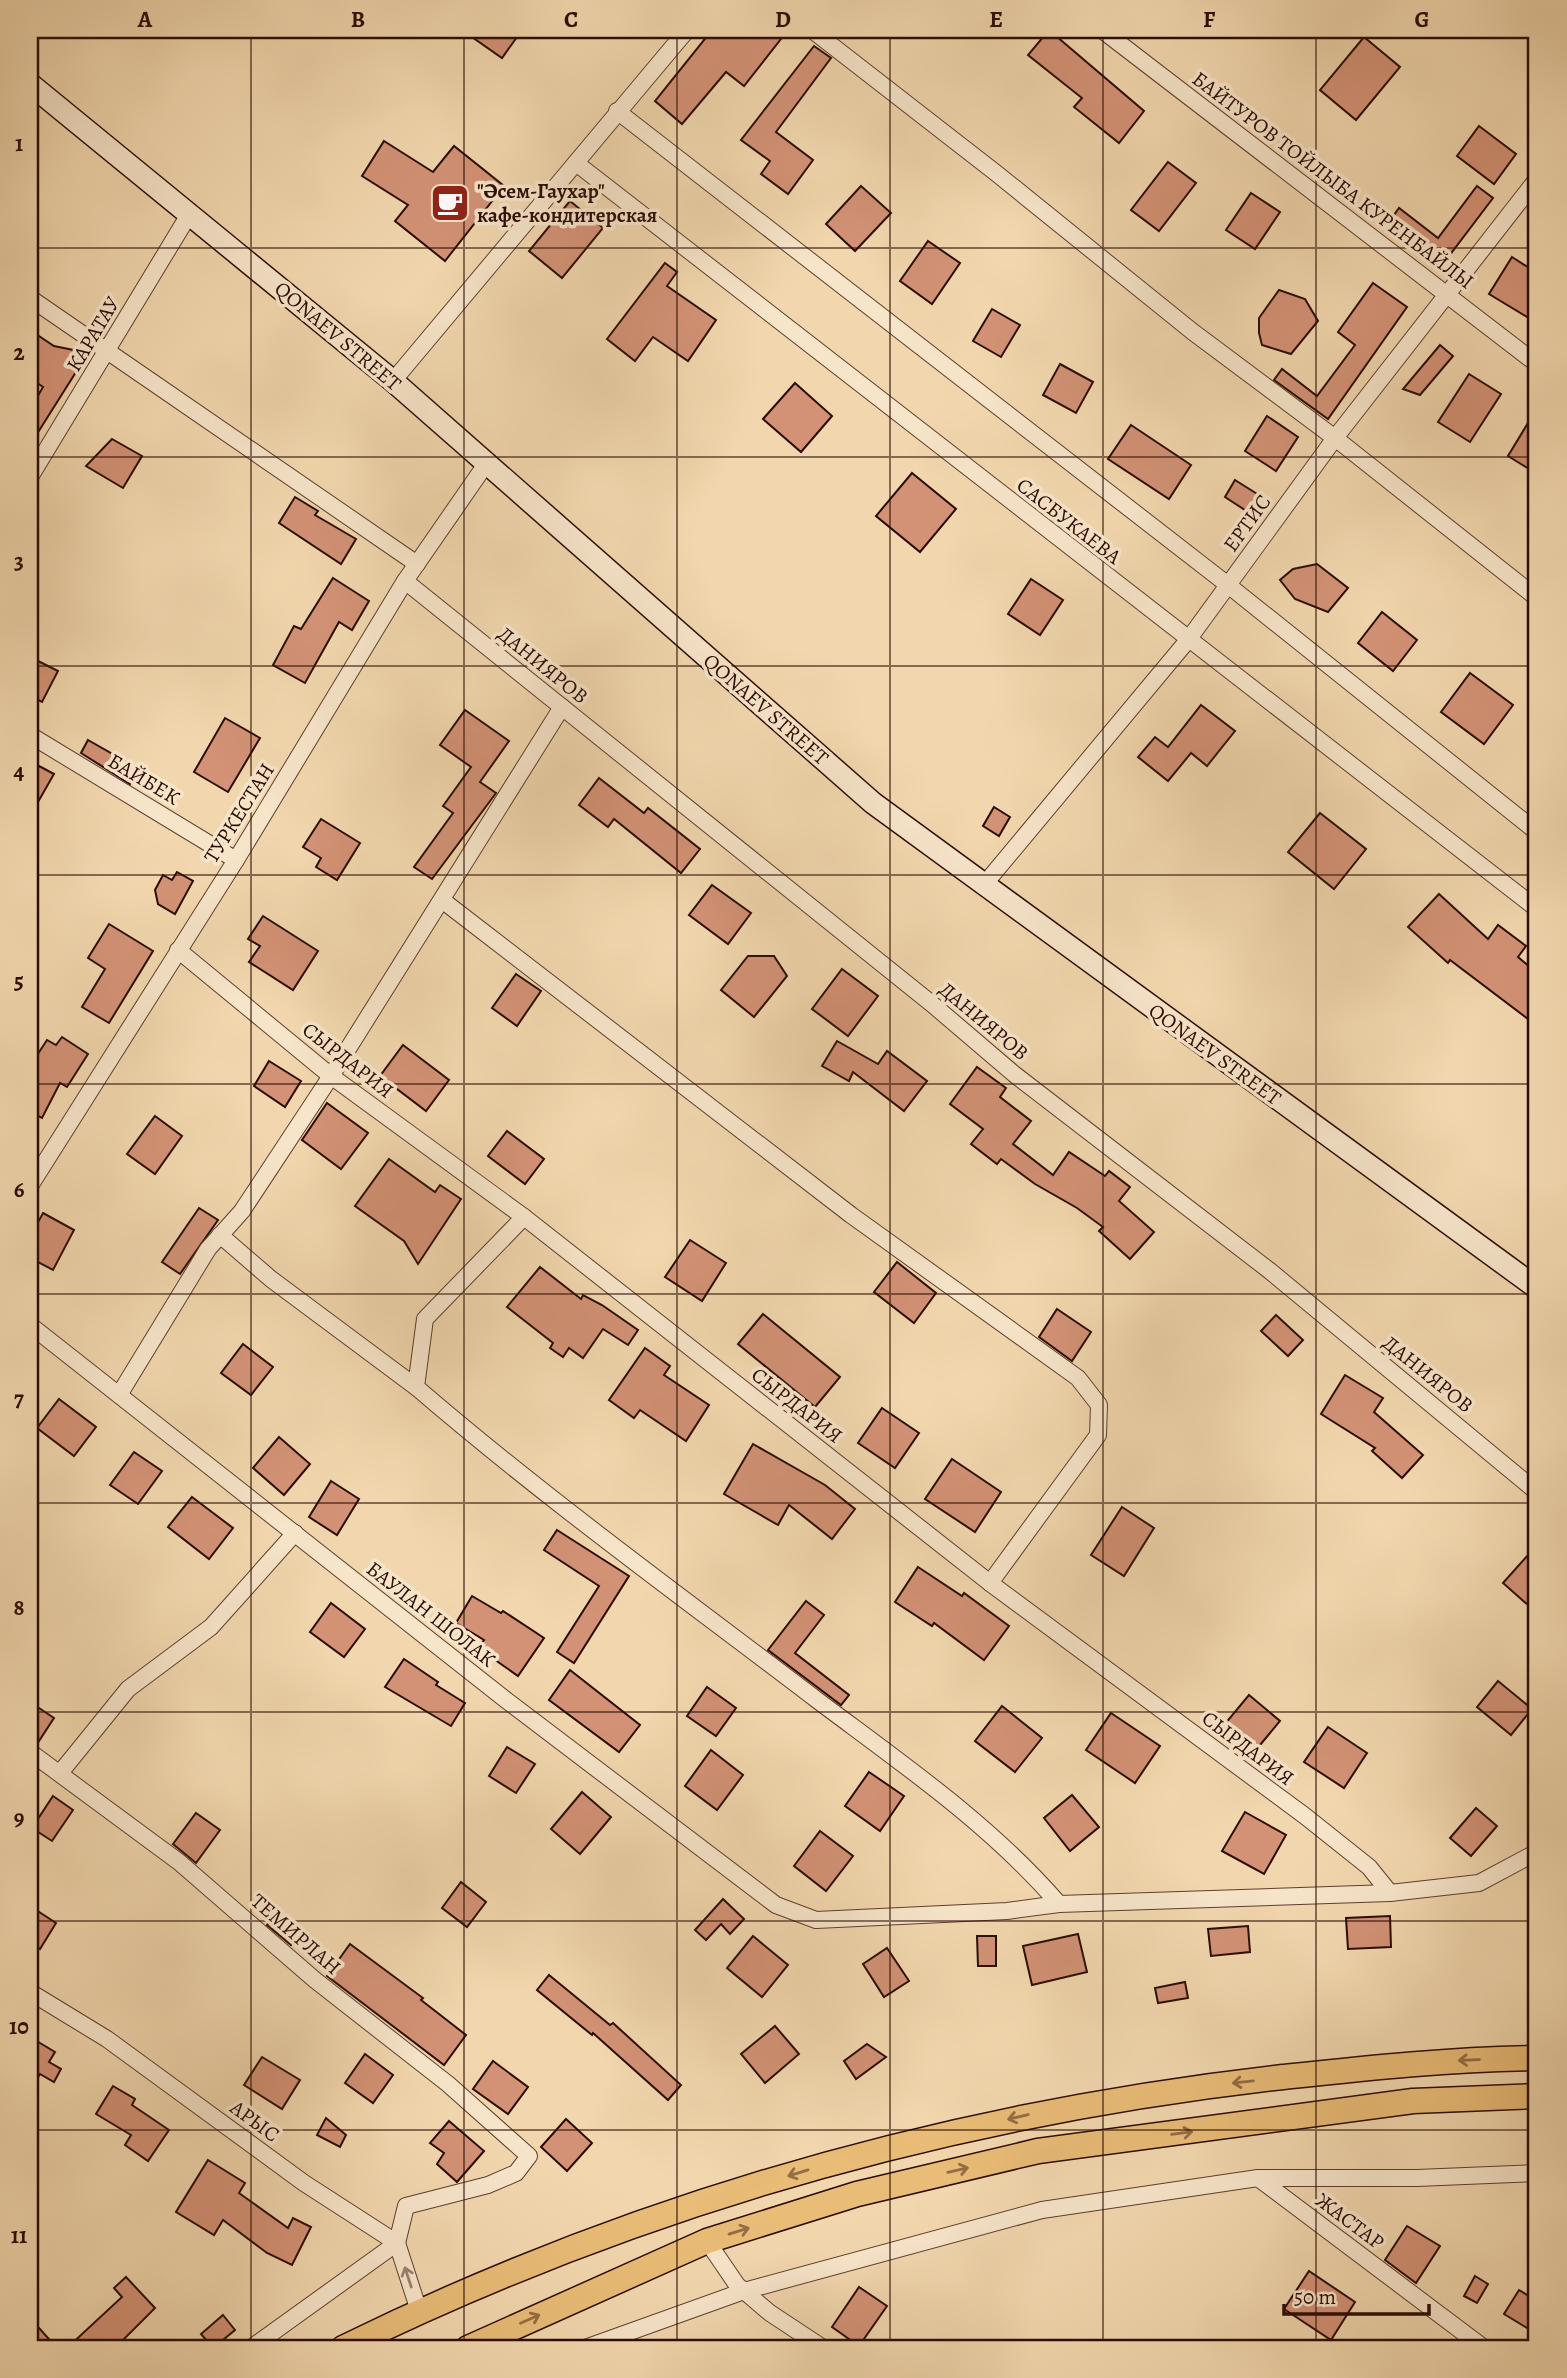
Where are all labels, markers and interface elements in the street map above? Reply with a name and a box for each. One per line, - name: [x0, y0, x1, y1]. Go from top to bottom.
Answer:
- text: A: [137, 4, 153, 35]
- text: B: [351, 4, 365, 35]
- text: C: [564, 4, 578, 35]
- text: D: [775, 4, 791, 35]
- text: E: [989, 4, 1003, 35]
- text: F: [1203, 4, 1216, 35]
- text: G: [1414, 4, 1430, 35]
- street label: БАЙТУРОВ ТОЙЛЫБА КУРЕНБАЙЛЫ: [1187, 65, 1479, 295]
- text: 1: [15, 128, 23, 159]
- place label: "Әсем-Гаухар" кафе-кондитерская: [477, 177, 657, 229]
- cafe icon: "Әсем-Гаухар" кафе-кондитерская: [429, 182, 471, 224]
- street label: QONAEV STREET: [269, 275, 408, 398]
- street label: КАРАТАУ: [60, 291, 126, 377]
- text: 2: [13, 337, 25, 368]
- street label: САСБУКАЕВА: [1011, 471, 1128, 571]
- street label: ЕРТИС: [1217, 489, 1277, 557]
- text: 3: [14, 546, 24, 577]
- street label: ДАНИЯРОВ: [492, 620, 594, 710]
- street label: QONAEV STREET: [697, 647, 835, 772]
- street label: БАЙБЕК: [103, 747, 186, 812]
- text: 4: [14, 756, 25, 787]
- street label: ТУРКЕСТАН: [197, 758, 281, 868]
- text: 5: [14, 965, 24, 996]
- street label: ДАНИЯРОВ: [933, 975, 1035, 1067]
- street label: QONAEV STREET: [1143, 996, 1287, 1112]
- street label: СЫРДАРИЯ: [297, 1016, 399, 1104]
- text: 6: [14, 1174, 25, 1205]
- street label: ДАНИЯРОВ: [1377, 1329, 1479, 1419]
- street label: СЫРДАРИЯ: [746, 1361, 848, 1449]
- text: 7: [14, 1383, 24, 1414]
- street label: БАУЛАН ШОЛАК: [361, 1555, 502, 1674]
- text: 8: [13, 1592, 25, 1623]
- street label: СЫРДАРИЯ: [1196, 1704, 1300, 1792]
- text: 9: [14, 1802, 24, 1833]
- street label: ТЕМИРЛАН: [245, 1887, 347, 1981]
- text: 10: [9, 2011, 29, 2042]
- one-way arrow: [1458, 2054, 1481, 2067]
- one-way arrow: [1232, 2075, 1254, 2088]
- street label: АРЫС: [224, 2093, 285, 2148]
- one-way arrow: [1007, 2111, 1030, 2124]
- one-way arrow: [1170, 2126, 1193, 2139]
- one-way arrow: [946, 2163, 969, 2176]
- one-way arrow: [787, 2168, 809, 2180]
- street label: ЖАСТАР: [1310, 2186, 1390, 2256]
- text: 11: [11, 2220, 27, 2251]
- one-way arrow: [728, 2224, 750, 2237]
- one-way arrow: [400, 2267, 413, 2289]
- scale bar: [1284, 2273, 1429, 2317]
- text: 50 m: [1294, 2283, 1336, 2311]
- one-way arrow: [519, 2312, 540, 2325]

